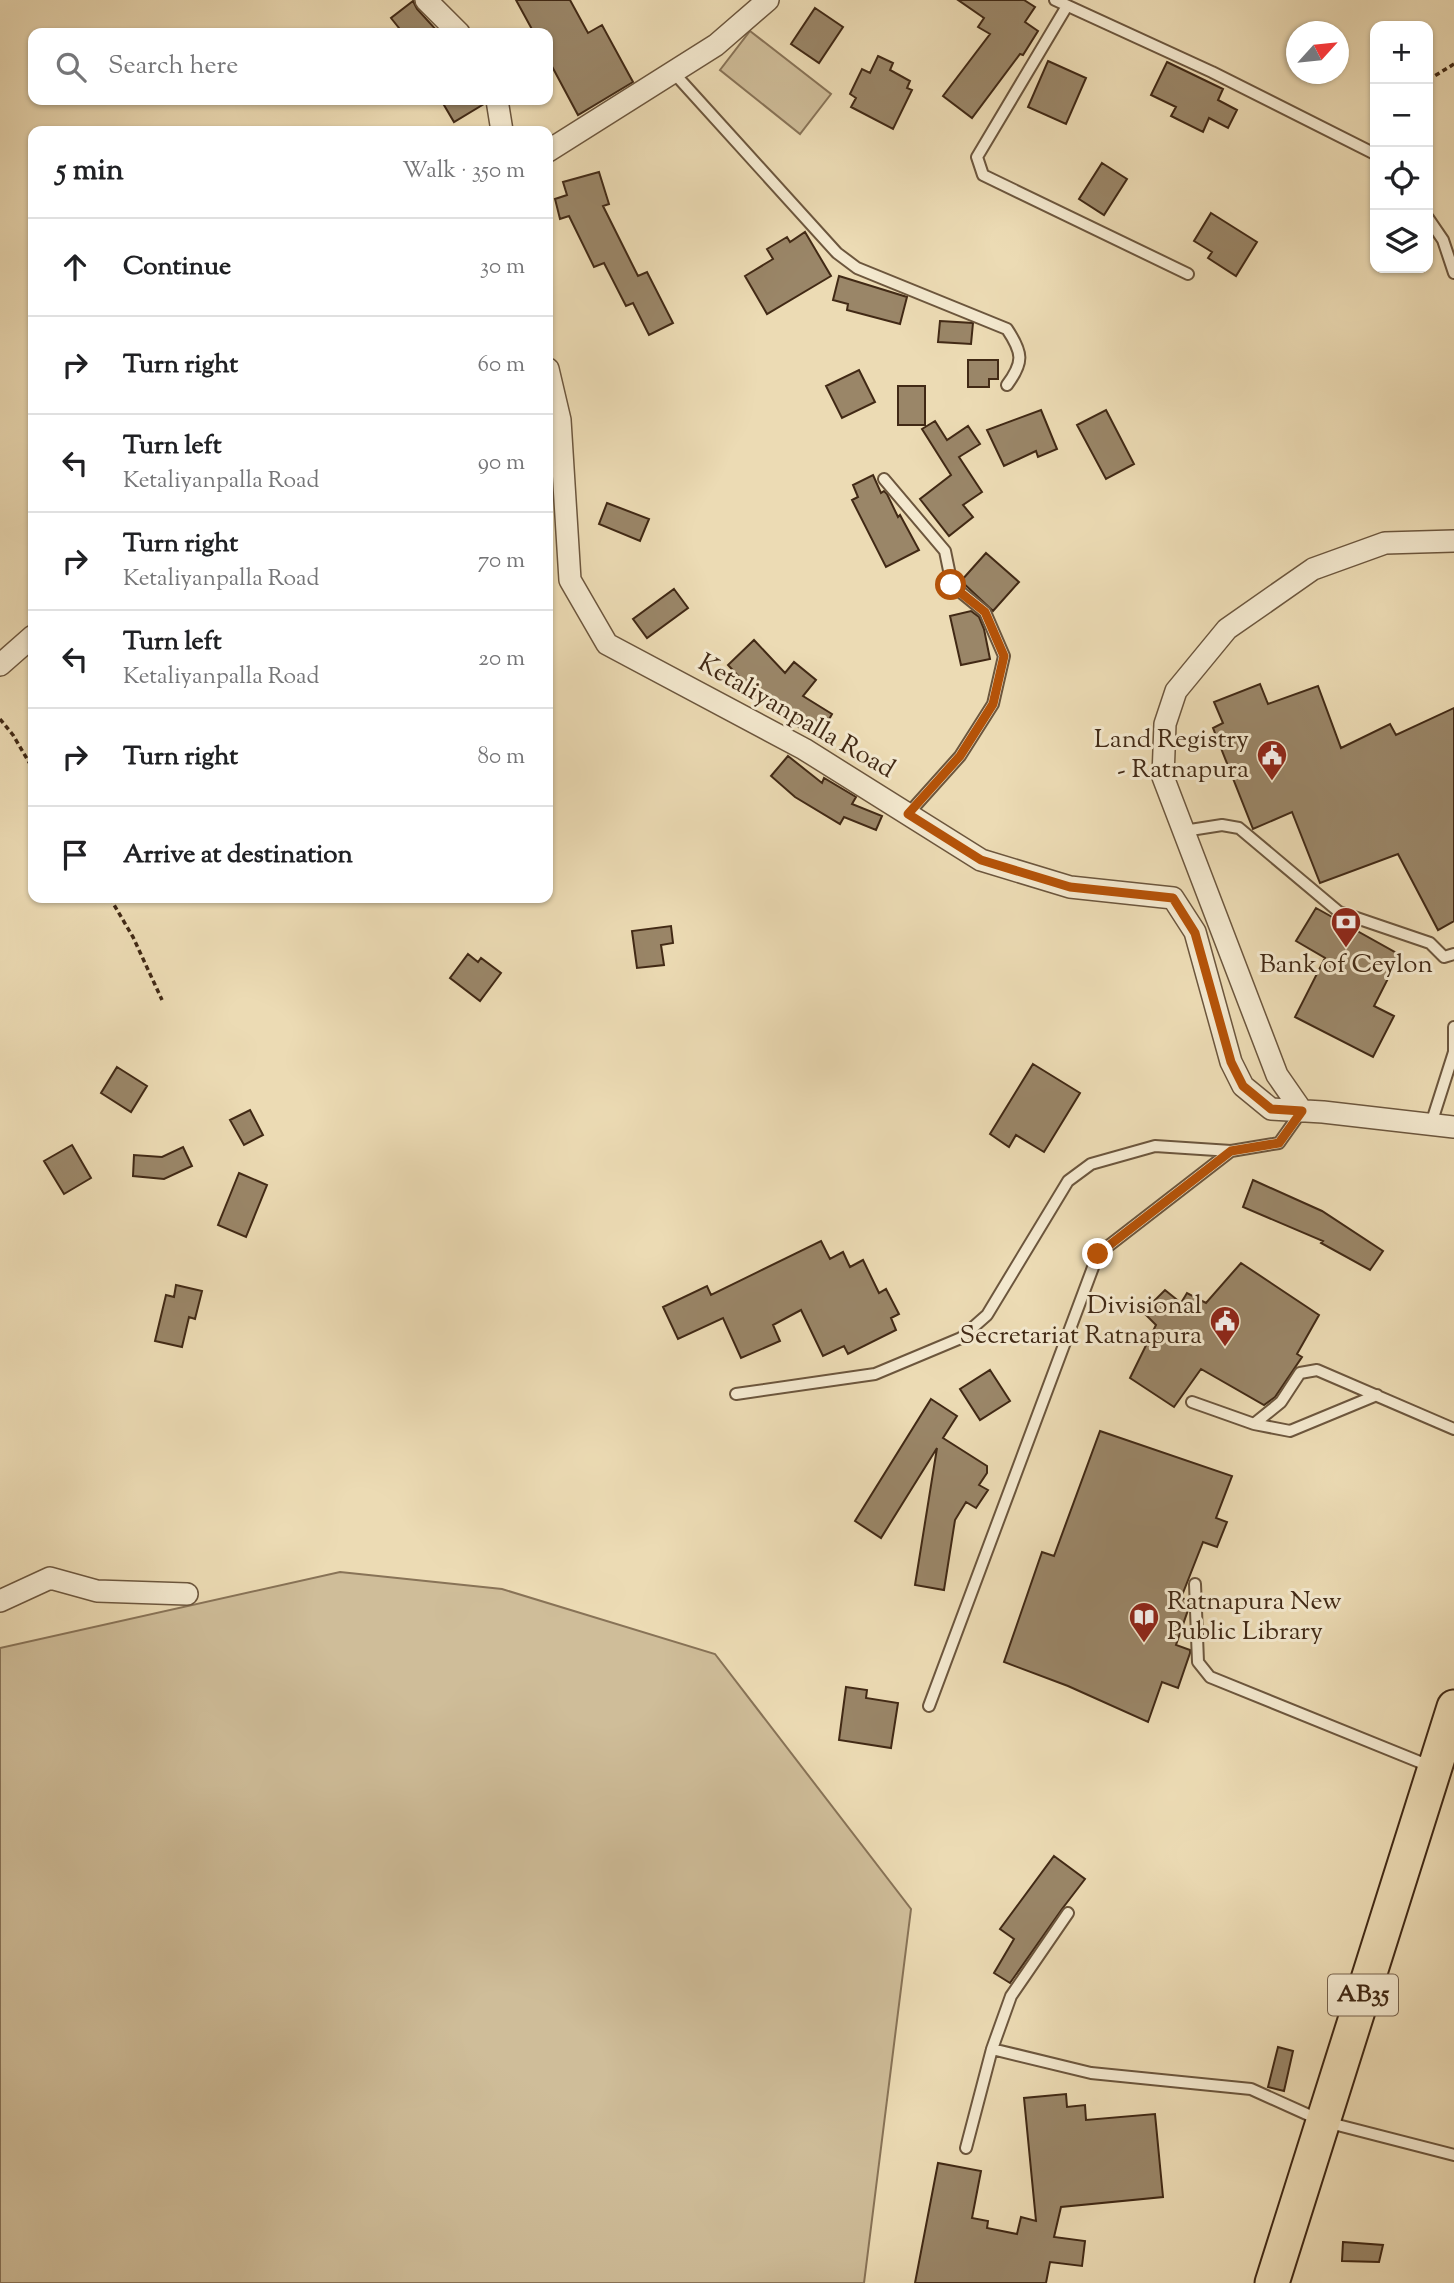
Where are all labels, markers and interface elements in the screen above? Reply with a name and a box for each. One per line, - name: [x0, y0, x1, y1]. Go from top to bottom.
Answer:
- north arrow: [1286, 21, 1349, 84]
- map controls: [1370, 21, 1433, 273]
- button: +: [1370, 21, 1433, 84]
- search box: [28, 28, 553, 105]
- icon: search: [52, 48, 90, 86]
- text: Search here: [108, 48, 238, 85]
- button: −: [1370, 84, 1433, 147]
- button: locate: [1370, 147, 1433, 210]
- text: 5 min: [56, 150, 124, 193]
- text: Walk · 350 m: [402, 155, 525, 188]
- button: layers: [1370, 210, 1433, 273]
- icon: ahead: [56, 248, 94, 286]
- text: Continue: [123, 249, 231, 286]
- text: 30 m: [480, 251, 525, 284]
- icon: right: [56, 346, 94, 384]
- text: Turn right: [123, 347, 238, 384]
- text: 60 m: [477, 349, 525, 382]
- text: Turn left: [123, 428, 222, 465]
- icon: left: [56, 444, 94, 482]
- text: 90 m: [478, 447, 525, 480]
- text: Ketaliyanpalla Road: [123, 465, 319, 498]
- text: Turn right: [123, 526, 238, 563]
- icon: right: [56, 542, 94, 580]
- text: 70 m: [478, 545, 525, 578]
- text: Ketaliyanpalla Road: [123, 563, 319, 596]
- route start: [935, 569, 966, 600]
- text: Turn left: [123, 624, 222, 661]
- icon: left: [56, 640, 94, 678]
- text: 20 m: [478, 643, 525, 676]
- street label: Ketaliyanpalla Road: [691, 645, 902, 789]
- text: Ketaliyanpalla Road: [123, 661, 319, 694]
- place label: Land Registry - Ratnapura: [1094, 722, 1249, 789]
- icon: right: [56, 738, 94, 776]
- public building icon: Land Registry - Ratnapura: [1255, 738, 1289, 782]
- text: Turn right: [123, 739, 238, 776]
- text: 80 m: [477, 741, 525, 774]
- icon: arrive: [56, 836, 94, 874]
- text: Arrive at destination: [123, 837, 353, 874]
- bank icon: Bank of Ceylon: [1329, 905, 1363, 949]
- place label: Bank of Ceylon: [1259, 947, 1433, 984]
- route end: [1082, 1238, 1113, 1269]
- place label: Divisional Secretariat Ratnapura: [960, 1288, 1202, 1355]
- public building icon: Divisional Secretariat Ratnapura: [1208, 1304, 1242, 1348]
- place label: Ratnapura New Public Library: [1167, 1584, 1342, 1651]
- library icon: Ratnapura New Public Library: [1127, 1600, 1161, 1644]
- road number: AB35: [1328, 1974, 1398, 2016]

